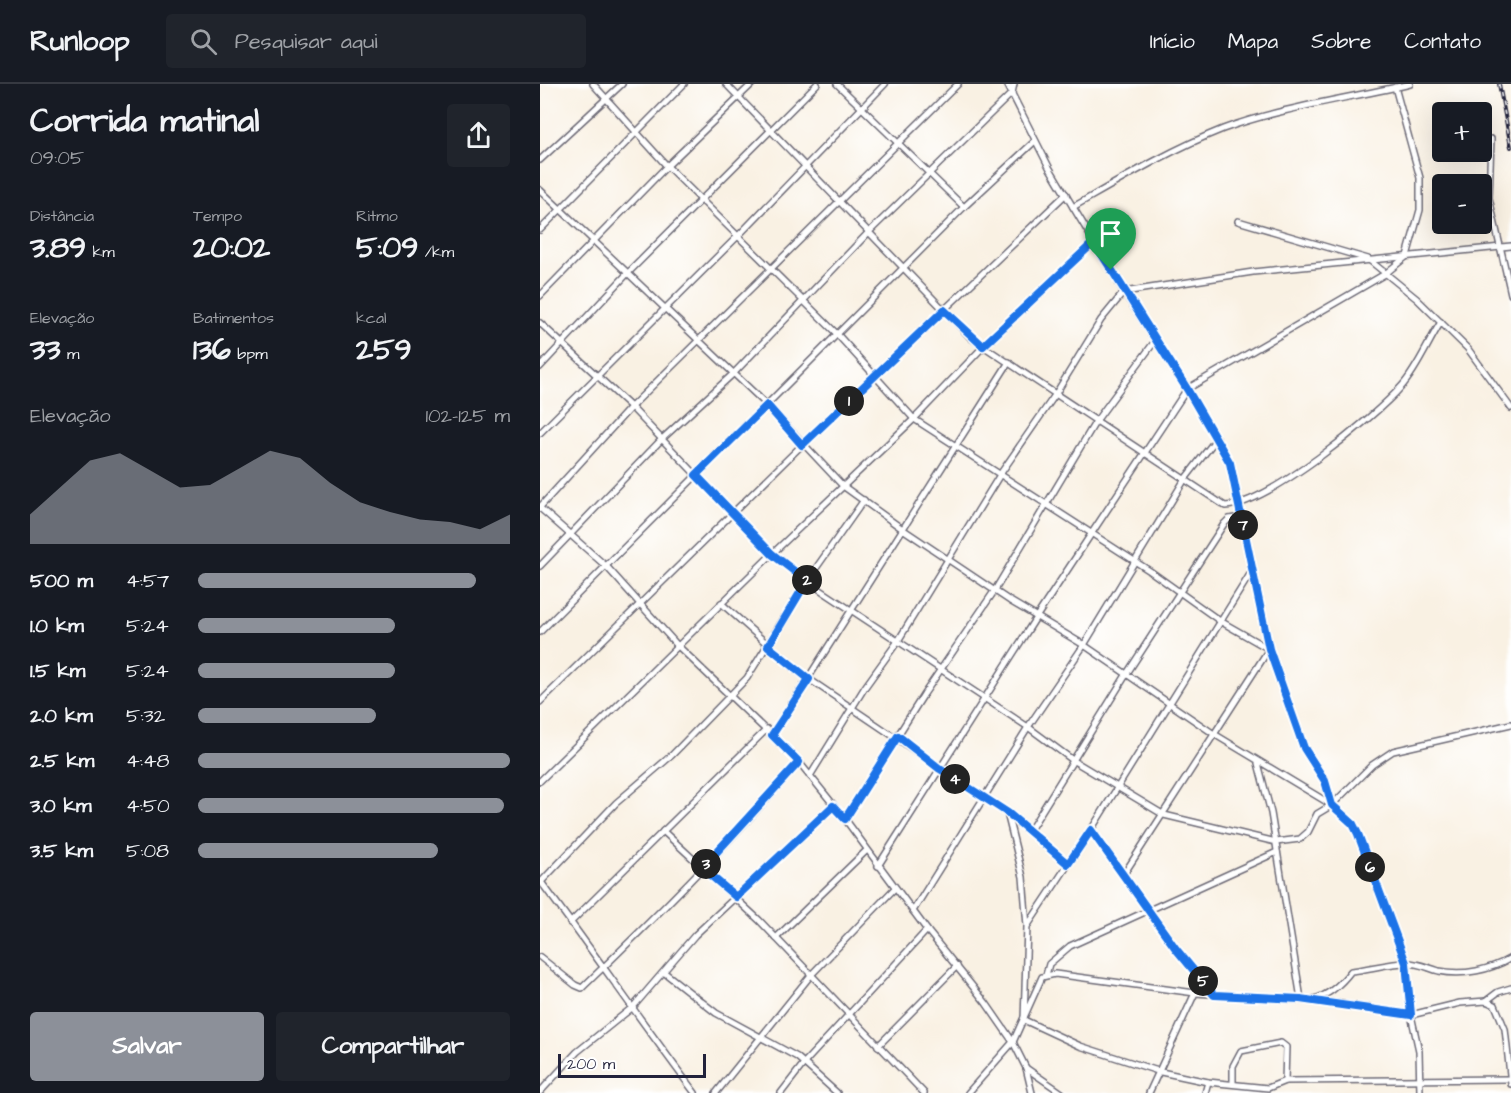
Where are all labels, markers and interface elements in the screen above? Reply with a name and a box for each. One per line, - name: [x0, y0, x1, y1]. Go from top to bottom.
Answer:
- search box: [166, 14, 586, 68]
- text: Runloop: [30, 22, 130, 61]
- icon: search: [187, 25, 220, 58]
- text: Pesquisar aqui: [235, 26, 378, 57]
- text: Início: [1150, 27, 1195, 56]
- text: Mapa: [1228, 27, 1278, 56]
- text: Sobre: [1311, 27, 1371, 56]
- text: Contato: [1404, 27, 1481, 56]
- text: Corrida matinal: [30, 98, 260, 144]
- map controls: [1432, 102, 1492, 234]
- button: +: [1432, 102, 1492, 162]
- button: share: [447, 104, 510, 167]
- text: 09:05: [30, 144, 84, 172]
- button: −: [1432, 174, 1492, 234]
- text: Distância: [30, 205, 94, 227]
- text: Tempo: [193, 205, 242, 227]
- text: Ritmo: [356, 205, 398, 227]
- pin: [1085, 208, 1136, 270]
- icon: arrive: [1094, 217, 1127, 250]
- text: 3.89: [30, 227, 86, 269]
- text: 20:02: [193, 227, 270, 269]
- text: 5:09: [356, 227, 418, 269]
- text: km: [86, 241, 115, 263]
- text: /km: [418, 241, 454, 263]
- text: Elevação: [30, 307, 94, 329]
- text: Batimentos: [193, 307, 274, 329]
- text: kcal: [356, 307, 387, 329]
- text: 33: [30, 329, 61, 371]
- text: 136: [193, 329, 231, 371]
- text: 259: [356, 329, 412, 371]
- text: m: [61, 343, 79, 365]
- text: bpm: [231, 343, 268, 365]
- pin: 1: [834, 386, 864, 416]
- text: 1: [848, 390, 850, 412]
- text: Elevação: [30, 402, 110, 430]
- text: 102–125 m: [425, 402, 510, 430]
- pin: 7: [1228, 510, 1258, 540]
- text: 7: [1238, 514, 1248, 536]
- pin: 2: [792, 565, 822, 595]
- text: 500 m: [30, 567, 93, 595]
- text: 4:57: [126, 567, 169, 595]
- text: 2: [802, 569, 812, 591]
- text: 1.0 km: [30, 612, 84, 640]
- text: 5:24: [126, 612, 169, 640]
- text: 1.5 km: [30, 657, 85, 685]
- text: 5:24: [126, 657, 169, 685]
- text: 2.0 km: [30, 702, 93, 730]
- text: 5:32: [126, 702, 165, 730]
- text: 2.5 km: [30, 747, 94, 775]
- text: 4:48: [126, 747, 170, 775]
- pin: 4: [940, 764, 970, 794]
- text: 4: [950, 768, 960, 790]
- text: 3.0 km: [30, 792, 91, 820]
- text: 4:50: [126, 792, 170, 820]
- text: 3.5 km: [30, 837, 93, 865]
- text: 5:08: [126, 837, 169, 865]
- pin: 3: [691, 849, 721, 879]
- pin: 6: [1355, 852, 1385, 882]
- text: 3: [702, 853, 710, 875]
- text: 6: [1365, 856, 1375, 878]
- pin: 5: [1188, 966, 1218, 996]
- text: 5: [1197, 970, 1209, 992]
- button: Salvar: [30, 1012, 264, 1081]
- button: Compartilhar: [276, 1012, 510, 1081]
- scale bar: [558, 1051, 706, 1078]
- text: 200 m: [567, 1053, 615, 1075]

